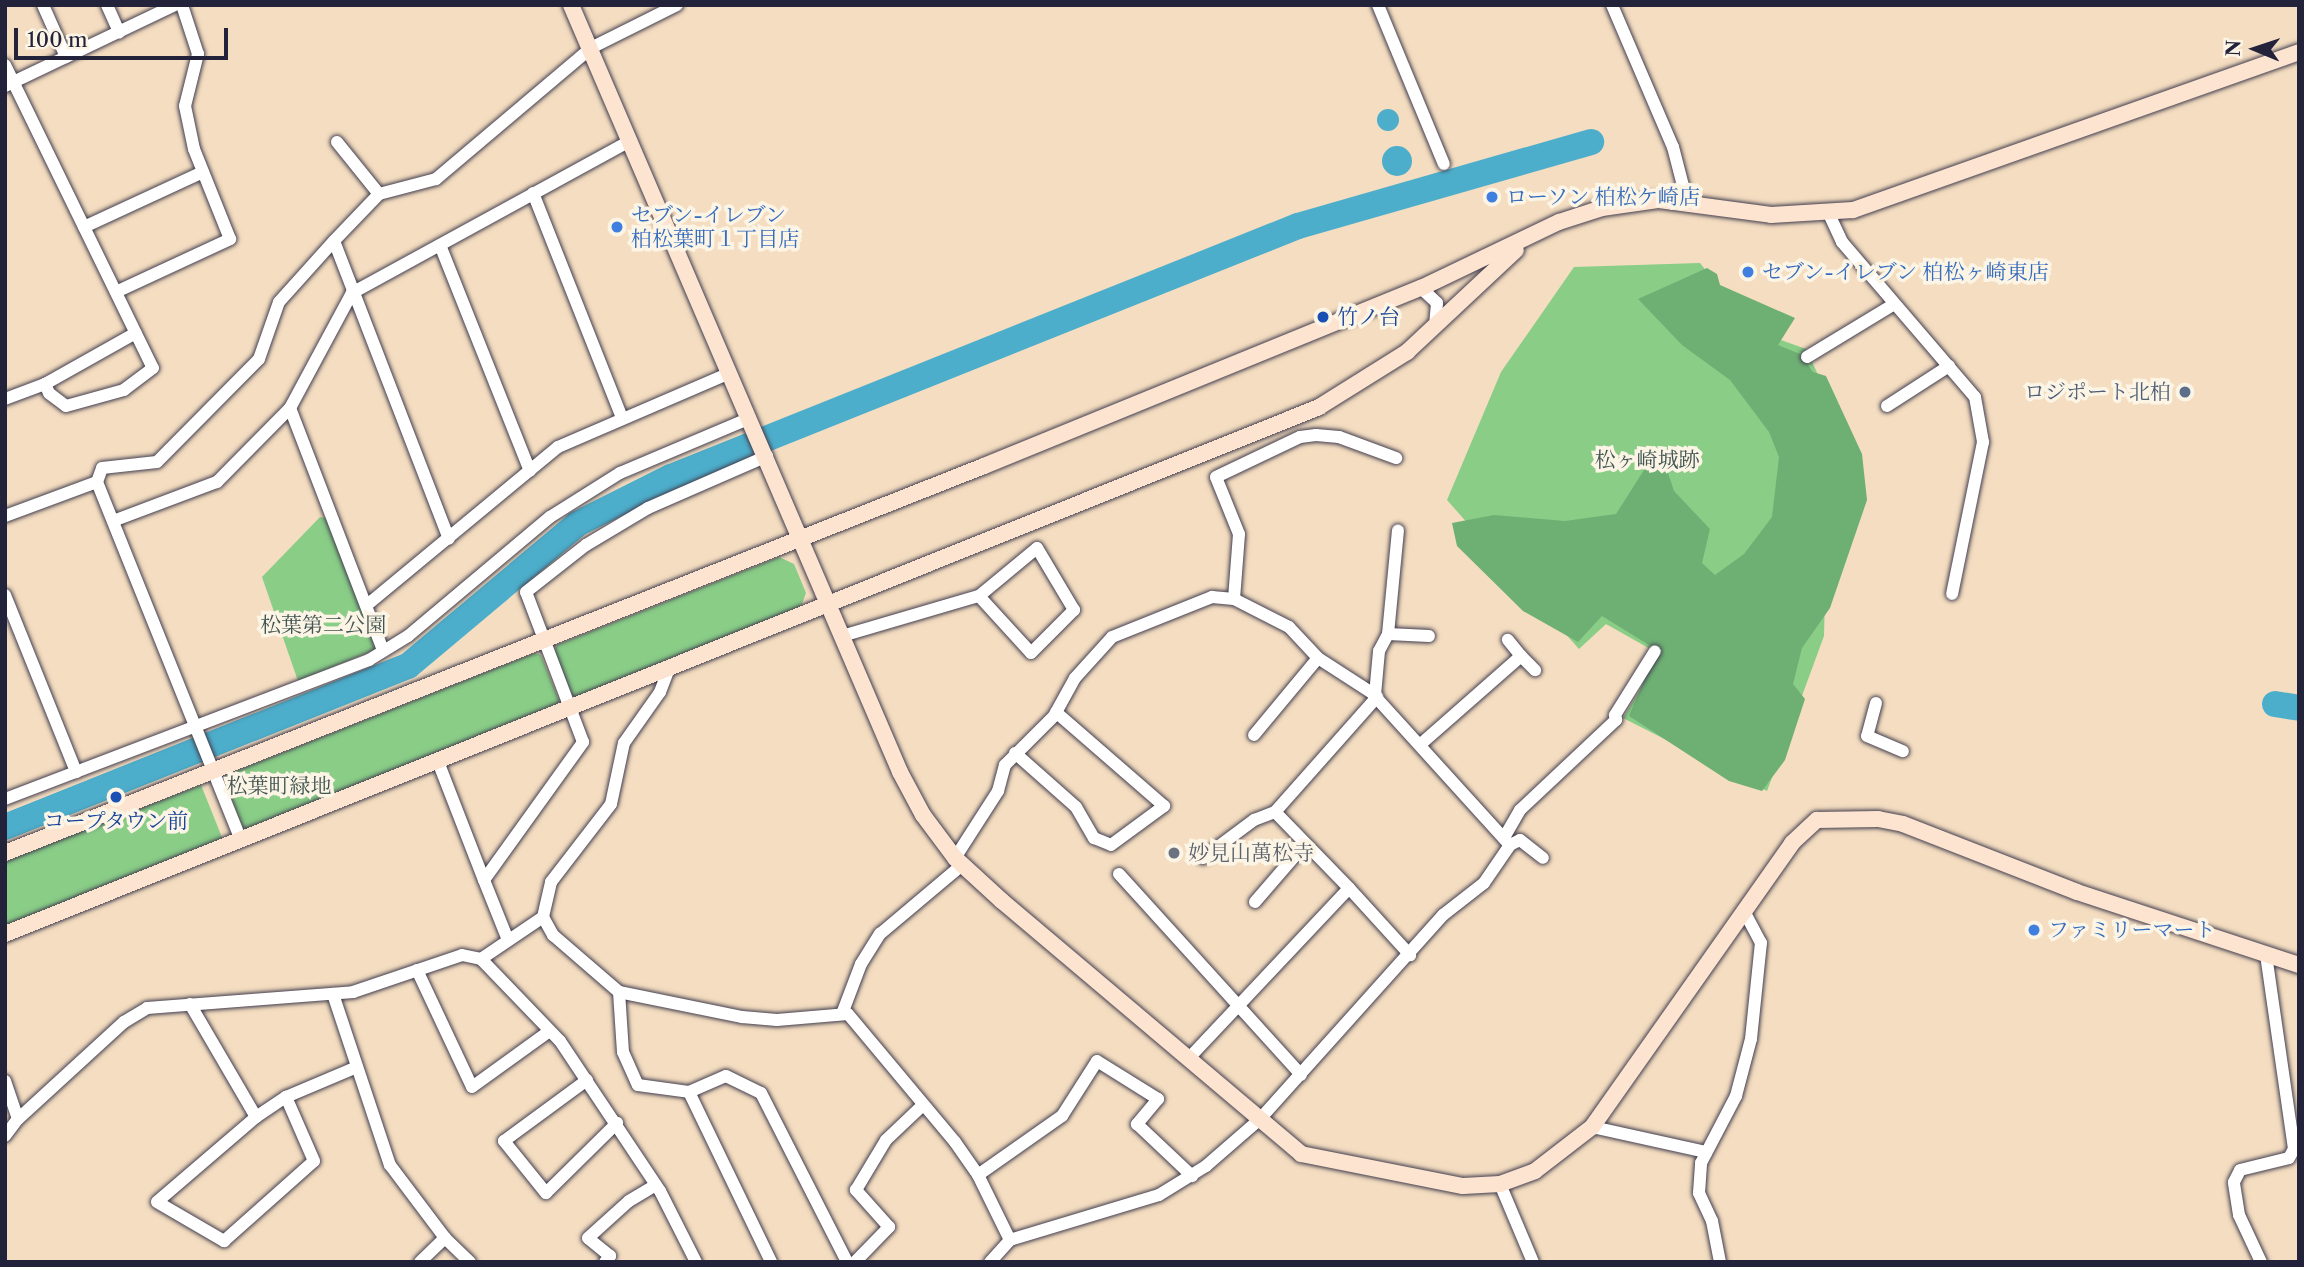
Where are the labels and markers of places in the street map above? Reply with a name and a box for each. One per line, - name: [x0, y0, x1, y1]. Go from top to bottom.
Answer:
- place label: ローソン 柏松ケ崎店: [1506, 184, 1701, 210]
- marker: ローソン 柏松ケ崎店: [1484, 189, 1500, 205]
- place label: セブン-イレブン 柏松葉町１丁目店: [631, 202, 799, 252]
- marker: セブン-イレブン 柏松葉町１丁目店: [609, 219, 625, 235]
- place label: セブン-イレブン 柏松ヶ崎東店: [1762, 259, 2050, 285]
- marker: セブン-イレブン 柏松ヶ崎東店: [1740, 264, 1756, 280]
- place label: 竹ノ台: [1337, 304, 1400, 330]
- marker: 竹ノ台: [1315, 309, 1331, 325]
- place label: ロジポート北柏: [2024, 379, 2171, 405]
- marker: ロジポート北柏: [2177, 384, 2193, 400]
- marker: コープタウン前: [108, 789, 124, 805]
- place label: コープタウン前: [43, 808, 189, 834]
- place label: 妙見山萬松寺: [1188, 840, 1314, 866]
- marker: 妙見山萬松寺: [1166, 845, 1182, 861]
- place label: ファミリーマート: [2048, 917, 2216, 943]
- marker: ファミリーマート: [2026, 922, 2042, 938]

